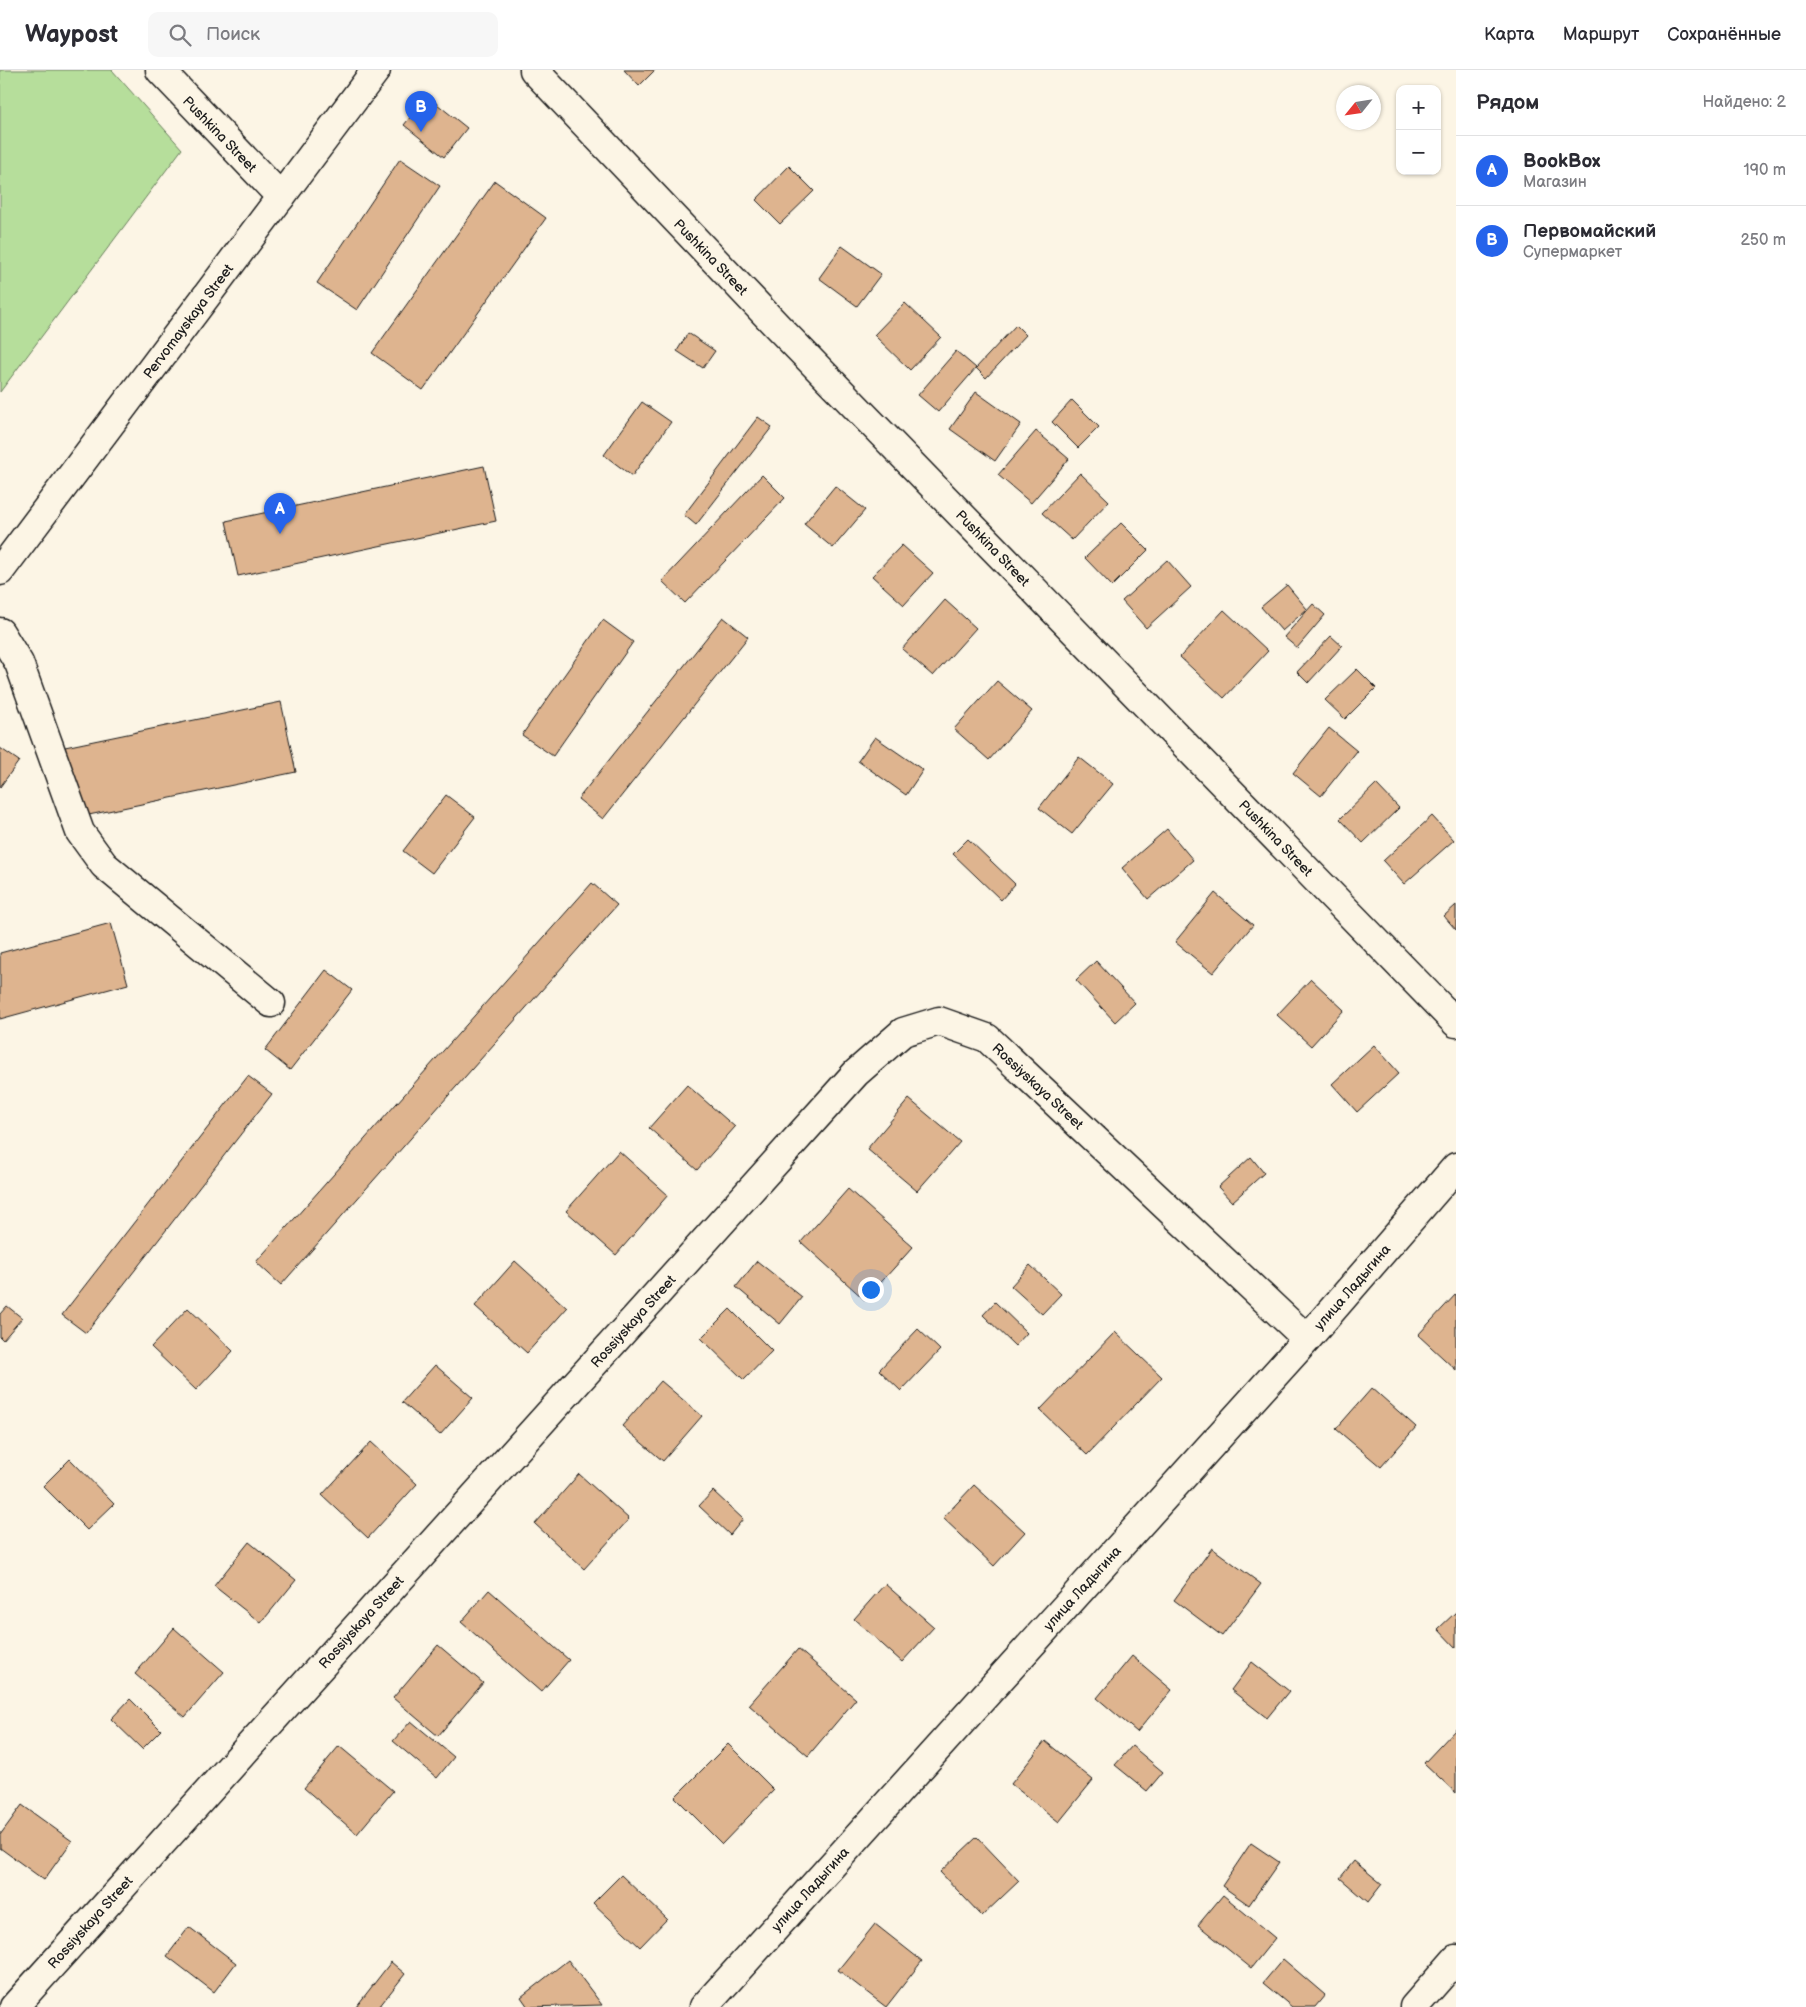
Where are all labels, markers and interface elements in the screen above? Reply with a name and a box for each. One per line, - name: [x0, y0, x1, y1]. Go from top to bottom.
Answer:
- search box: [148, 12, 498, 57]
- text: Waypost: [25, 20, 118, 49]
- icon: search: [166, 21, 194, 49]
- text: Поиск: [206, 23, 260, 46]
- text: Карта: [1484, 24, 1535, 45]
- text: Маршрут: [1563, 24, 1639, 45]
- text: Сохранённые: [1667, 24, 1781, 45]
- north arrow: [1336, 85, 1381, 130]
- map controls: [1396, 85, 1441, 175]
- button: +: [1396, 85, 1441, 130]
- text: Рядом: [1476, 90, 1539, 115]
- pin: B: [405, 91, 437, 132]
- street label: Pushkina Street: [179, 93, 261, 176]
- text: Найдено: 2: [1702, 93, 1786, 112]
- button: −: [1396, 130, 1441, 175]
- text: BookBox: [1523, 150, 1600, 173]
- text: A: [1487, 161, 1497, 180]
- text: 190 m: [1744, 161, 1786, 180]
- text: Магазин: [1523, 173, 1587, 192]
- street label: Pushkina Street: [670, 216, 752, 299]
- text: Первомайский: [1523, 220, 1656, 243]
- text: B: [1486, 231, 1498, 250]
- text: 250 m: [1740, 231, 1786, 250]
- text: Супермаркет: [1523, 243, 1622, 262]
- street label: Pervomayskaya Street: [140, 260, 237, 382]
- pin: A: [264, 493, 296, 534]
- street label: Pushkina Street: [952, 507, 1034, 590]
- street label: Pushkina Street: [1235, 797, 1317, 880]
- street label: Rossiyskaya Street: [989, 1040, 1087, 1133]
- street label: улица Ладыгина: [1311, 1241, 1395, 1334]
- street label: Rossiyskaya Street: [587, 1271, 680, 1371]
- your location: [858, 1277, 884, 1303]
- street label: улица Ладыгина: [1040, 1542, 1125, 1634]
- street label: Rossiyskaya Street: [315, 1572, 408, 1672]
- street label: улица Ладыгина: [768, 1843, 853, 1935]
- street label: Rossiyskaya Street: [44, 1872, 137, 1972]

